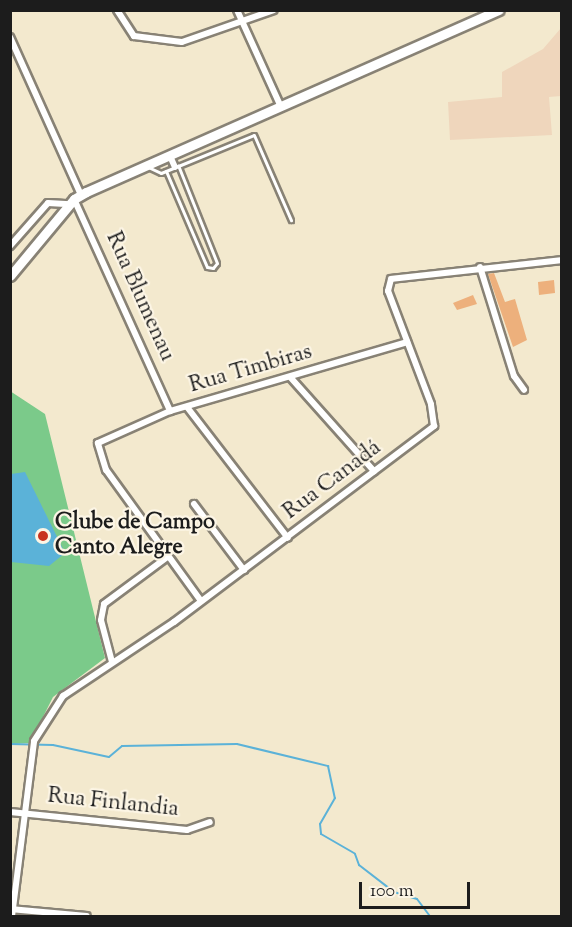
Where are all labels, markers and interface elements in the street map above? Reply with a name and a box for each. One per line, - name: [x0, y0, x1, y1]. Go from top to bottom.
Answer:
- street label: Rua Blumenau: [99, 228, 179, 366]
- street label: Rua Timbiras: [187, 340, 315, 400]
- street label: Rua Canadá: [279, 436, 387, 526]
- place label: Clube de Campo Canto Alegre: [55, 510, 215, 562]
- marker: Clube de Campo Canto Alegre: [36, 529, 50, 543]
- street label: Rua Finlandia: [46, 784, 180, 824]
- scale bar: [362, 870, 473, 908]
- text: 100 m: [370, 879, 414, 905]

